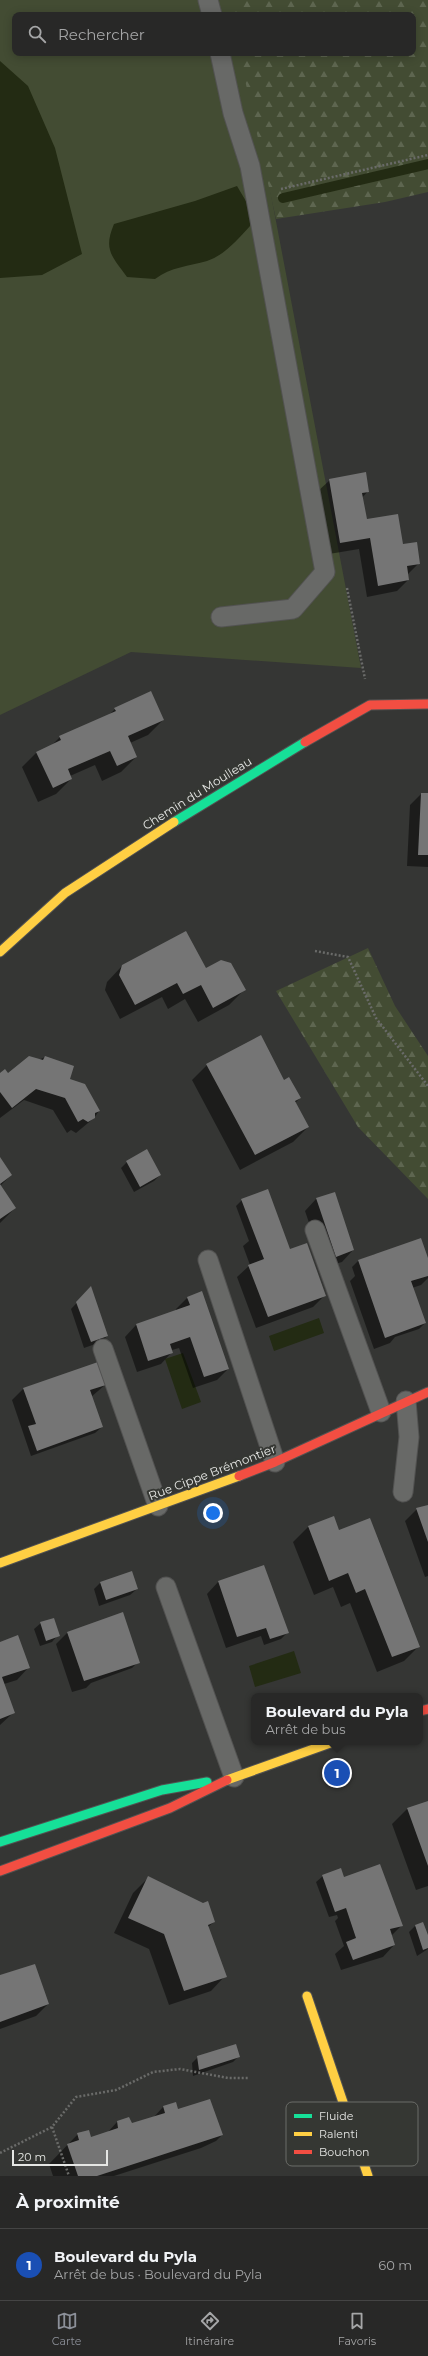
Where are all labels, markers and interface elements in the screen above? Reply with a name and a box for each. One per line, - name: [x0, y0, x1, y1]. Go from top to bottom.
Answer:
- search box: [12, 12, 416, 56]
- icon: search: [26, 23, 48, 45]
- text: Rechercher: [58, 25, 145, 44]
- street label: Chemin du Moulleau: [140, 753, 254, 833]
- street label: Rue Cippe Brémontier: [146, 1441, 278, 1503]
- your location: [203, 1503, 223, 1523]
- popup: [251, 1693, 423, 1745]
- text: Boulevard du Pyla: [266, 1702, 408, 1721]
- text: Arrêt de bus: [266, 1721, 346, 1737]
- pin: 1: [324, 1758, 350, 1788]
- legend: [286, 2102, 418, 2166]
- text: Fluide: [319, 2109, 354, 2123]
- text: Ralenti: [319, 2127, 358, 2141]
- text: Bouchon: [319, 2145, 369, 2159]
- scale bar: [12, 2148, 108, 2167]
- text: 20 m: [18, 2150, 46, 2164]
- text: À proximité: [16, 2192, 120, 2212]
- text: Boulevard du Pyla: [54, 2247, 197, 2266]
- text: 1: [26, 2257, 32, 2273]
- text: 60 m: [378, 2257, 412, 2273]
- text: Arrêt de bus · Boulevard du Pyla: [54, 2266, 262, 2282]
- tab: Carte: [52, 2310, 81, 2348]
- tab: Itinéraire: [185, 2310, 234, 2348]
- tab: Favoris: [338, 2310, 376, 2348]

